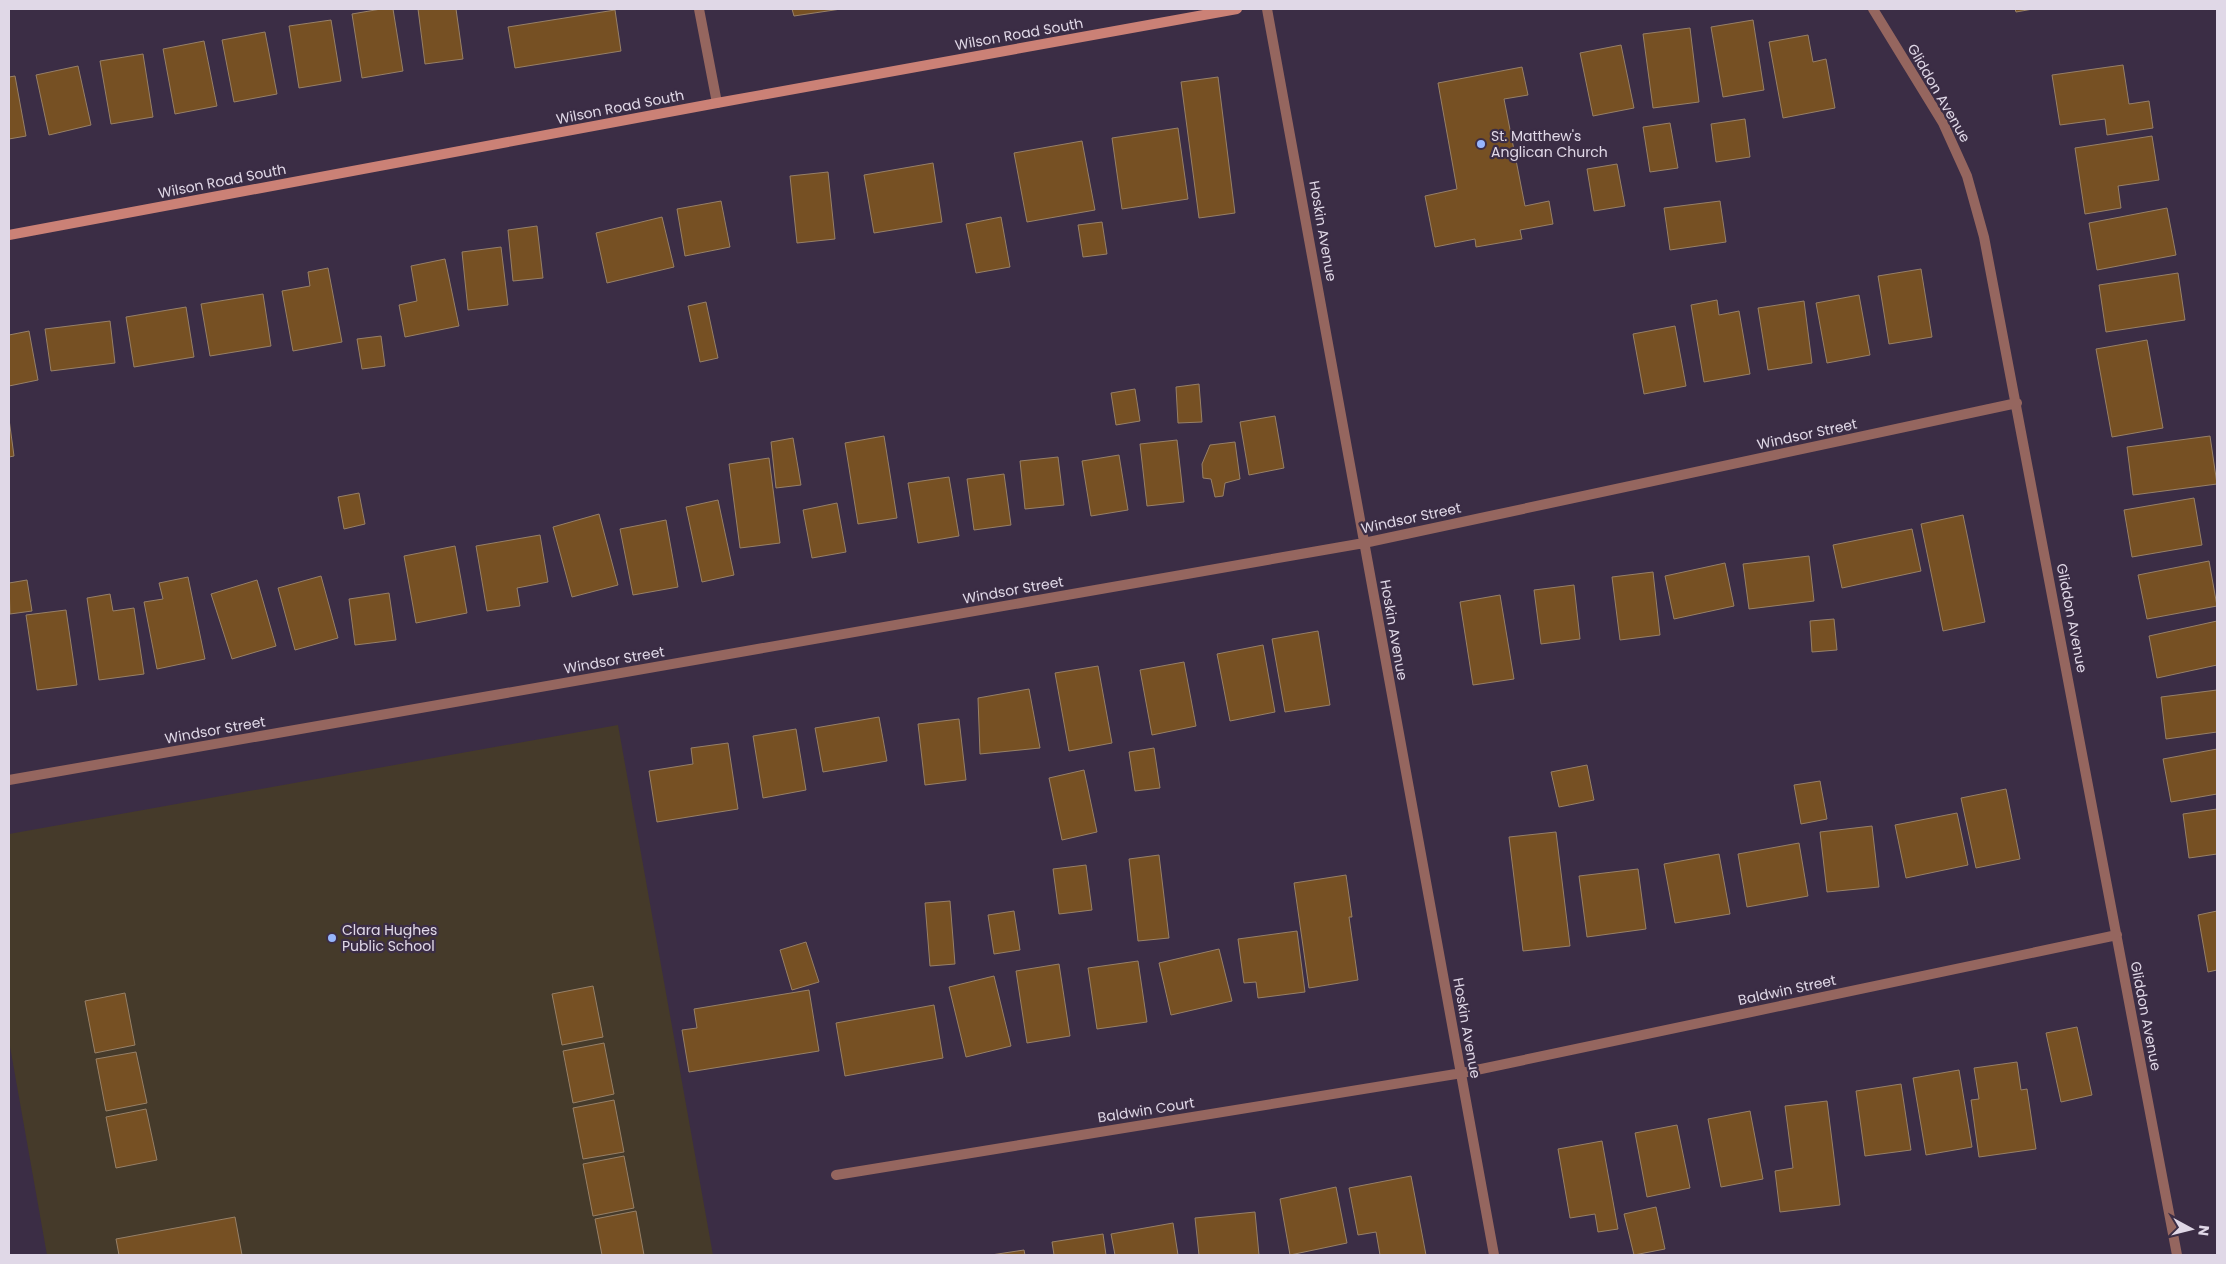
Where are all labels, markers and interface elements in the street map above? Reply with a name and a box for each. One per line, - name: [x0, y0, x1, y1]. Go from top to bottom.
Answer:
- street label: Wilson Road South: [953, 13, 1085, 55]
- street label: Gliddon Avenue: [1903, 40, 1976, 146]
- street label: Wilson Road South: [554, 85, 686, 129]
- place label: St. Matthew's Anglican Church: [1491, 126, 1608, 162]
- marker: St. Matthew's Anglican Church: [1475, 138, 1487, 150]
- street label: Wilson Road South: [156, 159, 288, 203]
- street label: Hoskin Avenue: [1304, 179, 1342, 283]
- street label: Windsor Street: [1755, 414, 1859, 454]
- street label: Windsor Street: [1359, 498, 1463, 538]
- street label: Gliddon Avenue: [2052, 562, 2092, 675]
- street label: Windsor Street: [961, 571, 1065, 609]
- street label: Hoskin Avenue: [1375, 578, 1413, 682]
- street label: Windsor Street: [562, 641, 666, 679]
- street label: Windsor Street: [163, 711, 267, 749]
- place label: Clara Hughes Public School: [342, 920, 437, 956]
- marker: Clara Hughes Public School: [326, 932, 338, 944]
- street label: Gliddon Avenue: [2126, 960, 2166, 1073]
- street label: Baldwin Street: [1736, 970, 1838, 1010]
- street label: Hoskin Avenue: [1448, 976, 1486, 1080]
- street label: Baldwin Court: [1096, 1092, 1196, 1128]
- north arrow: [2166, 1204, 2216, 1254]
- text: N: [2193, 1224, 2214, 1237]

